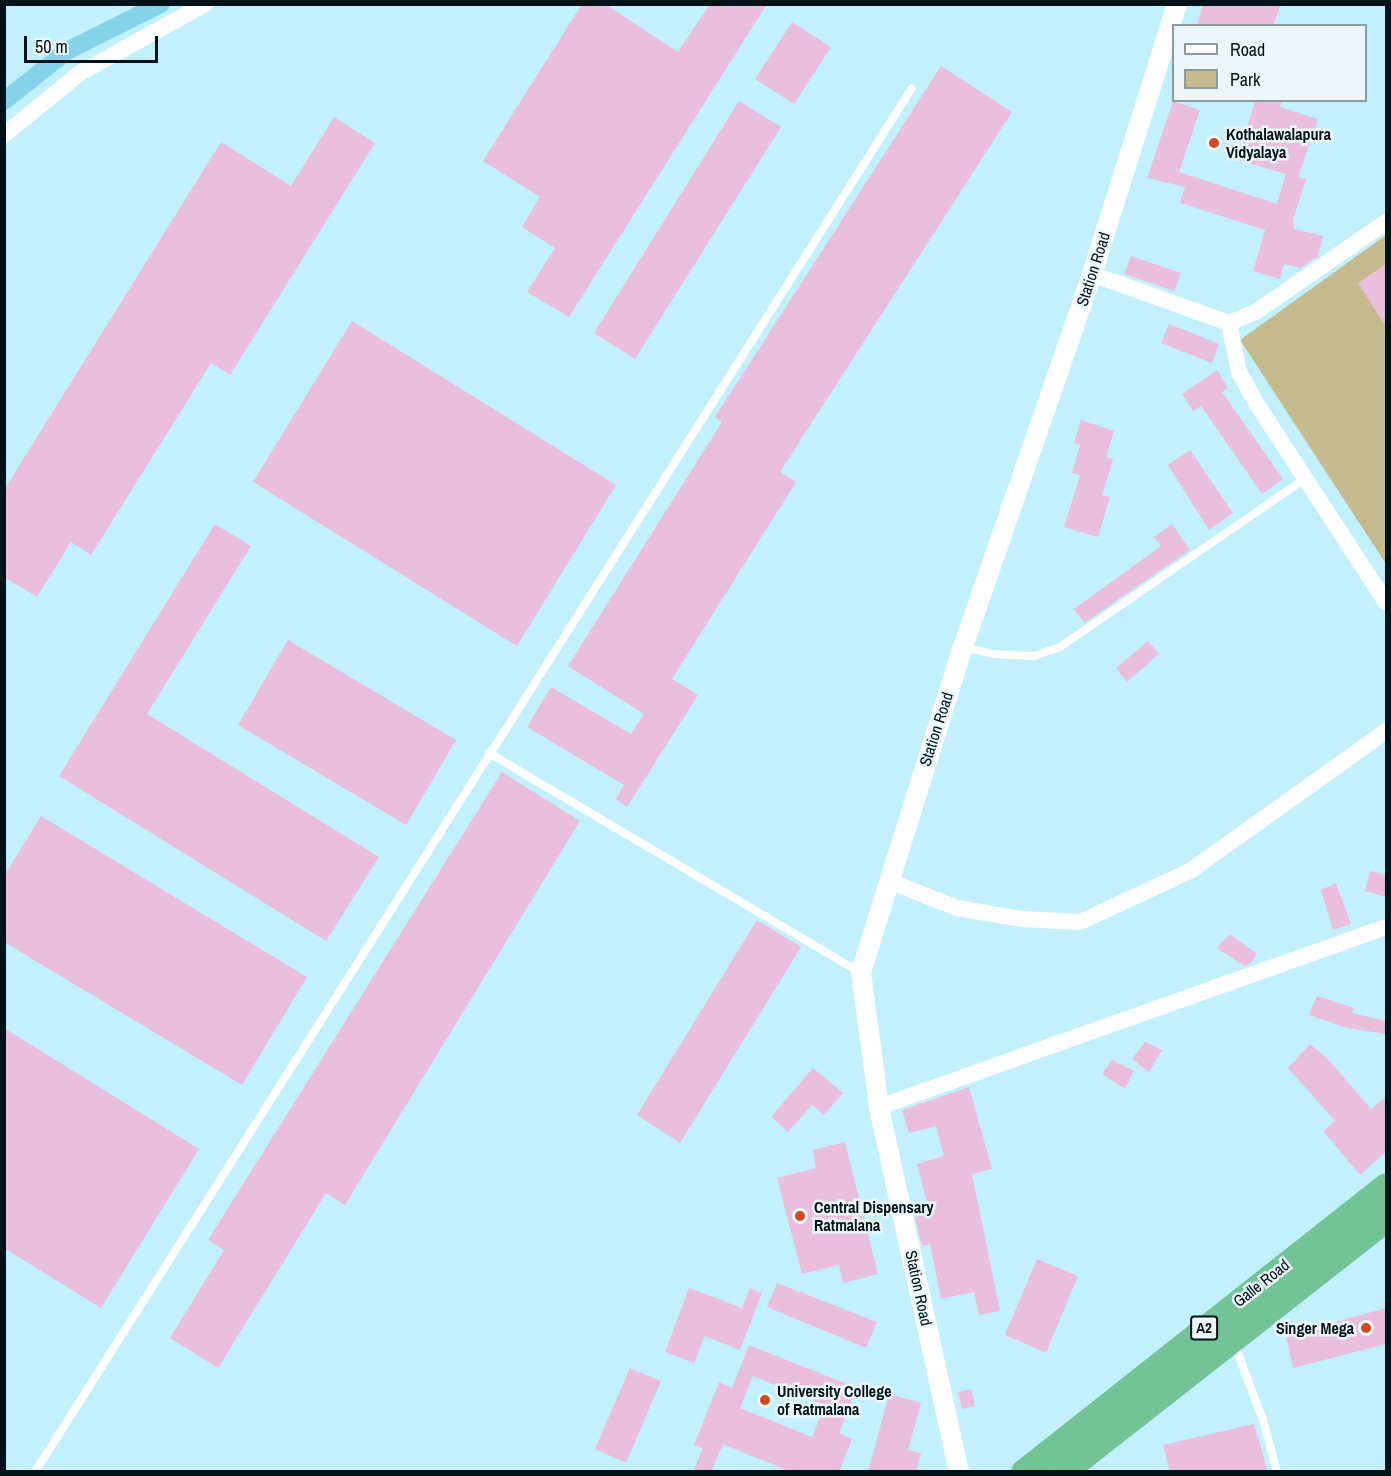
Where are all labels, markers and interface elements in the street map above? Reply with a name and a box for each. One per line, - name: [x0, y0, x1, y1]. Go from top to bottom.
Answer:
- scale bar: [27, 24, 160, 62]
- legend: [1172, 24, 1367, 102]
- text: 50 m: [35, 34, 68, 59]
- text: Road: [1230, 37, 1265, 62]
- text: Park: [1230, 67, 1260, 92]
- place label: Kothalawalapura Vidyalaya: [1226, 124, 1331, 162]
- marker: Kothalawalapura Vidyalaya: [1207, 136, 1221, 150]
- street label: Station Road: [1072, 230, 1114, 308]
- street label: Station Road: [915, 690, 957, 768]
- place label: Central Dispensary Ratmalana: [814, 1197, 934, 1235]
- marker: Central Dispensary Ratmalana: [791, 1207, 809, 1225]
- street label: Station Road: [902, 1249, 936, 1327]
- street label: Galle Road: [1229, 1255, 1293, 1311]
- road number: A2: [1189, 1316, 1219, 1340]
- place label: Singer Mega: [1276, 1318, 1354, 1338]
- marker: Singer Mega: [1359, 1321, 1373, 1335]
- place label: University College of Ratmalana: [777, 1381, 891, 1419]
- marker: University College of Ratmalana: [758, 1393, 772, 1407]

